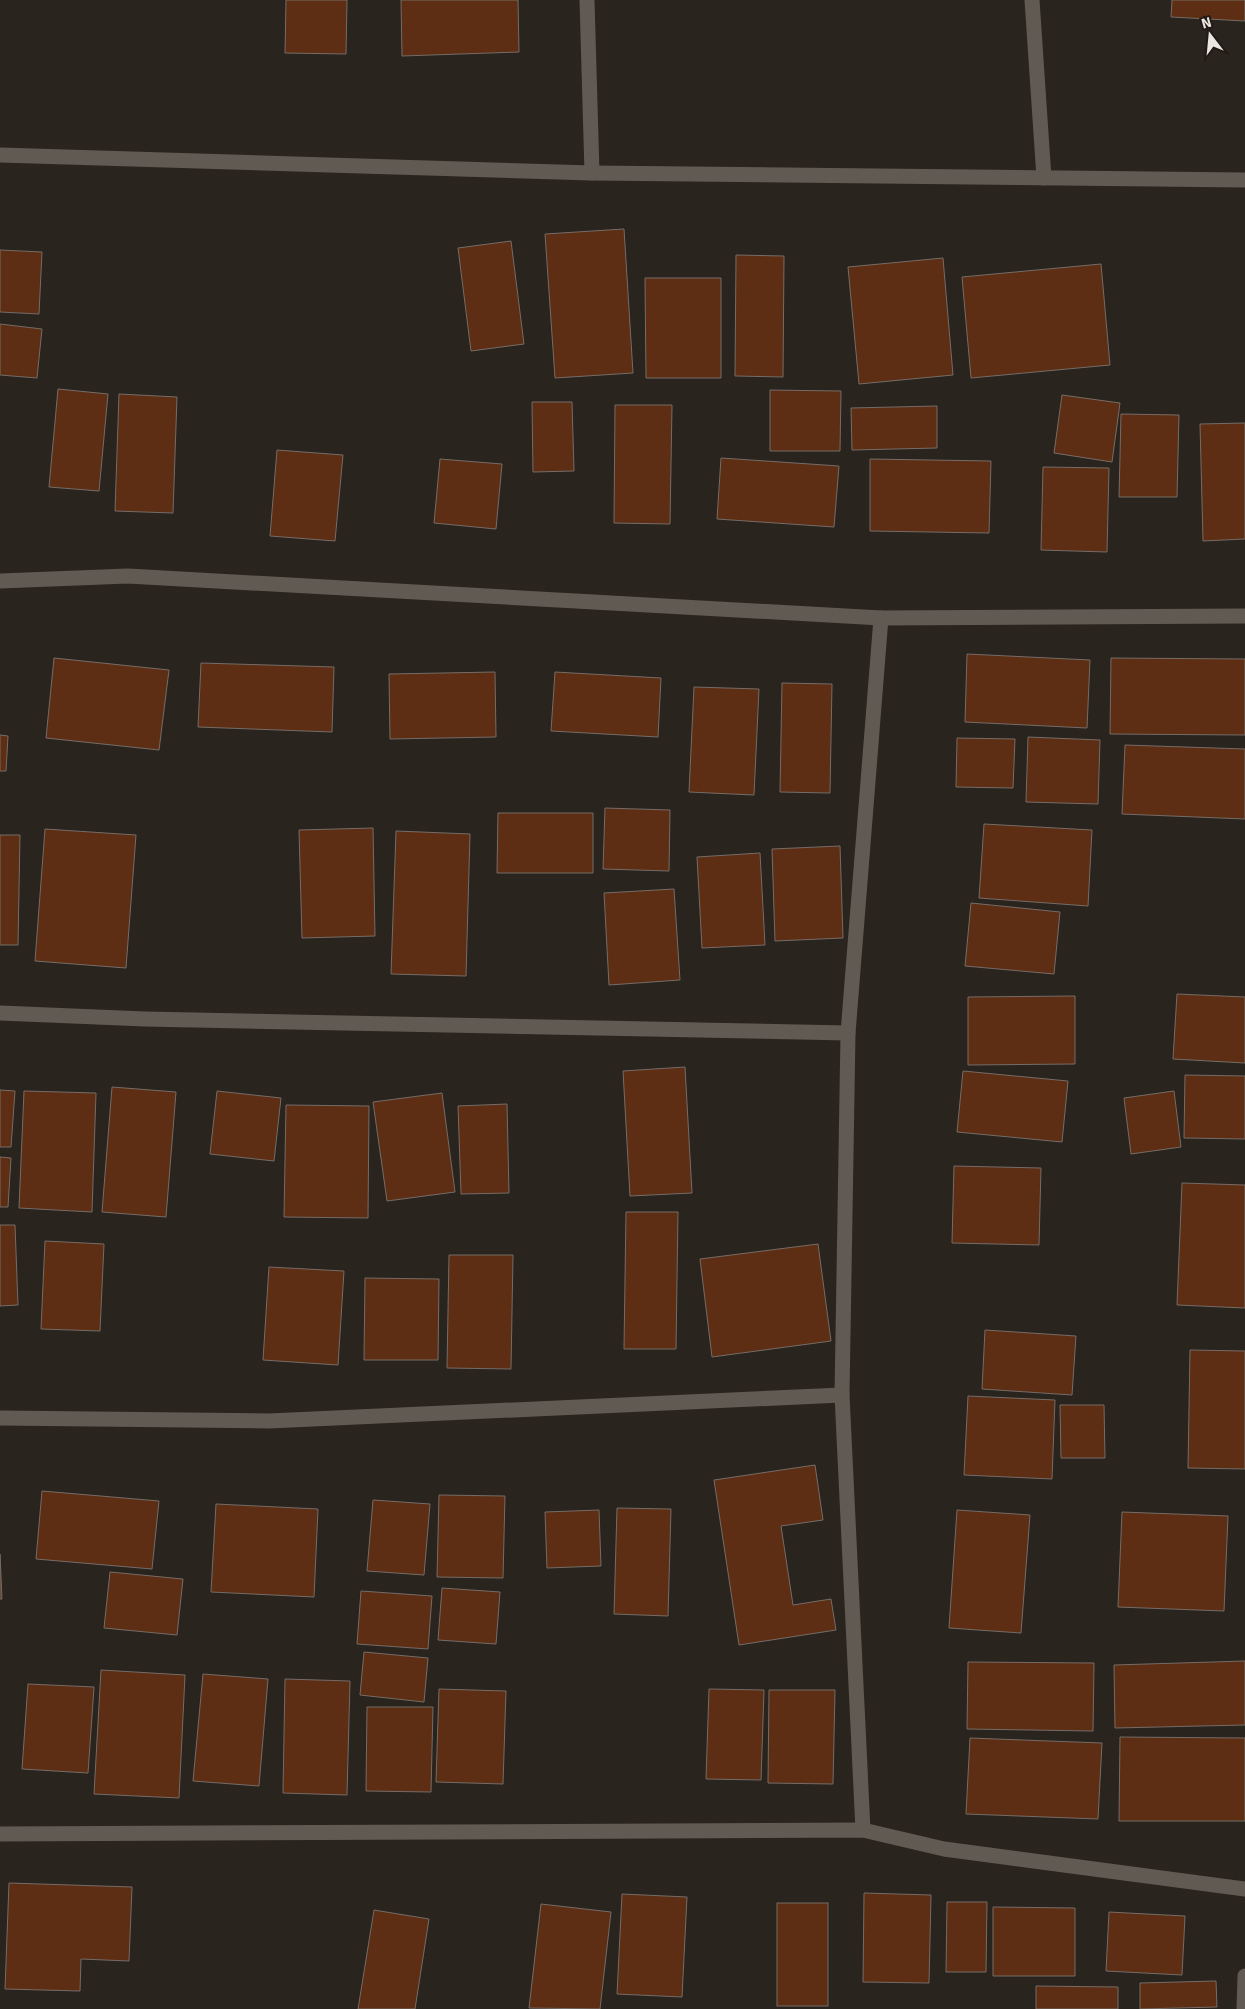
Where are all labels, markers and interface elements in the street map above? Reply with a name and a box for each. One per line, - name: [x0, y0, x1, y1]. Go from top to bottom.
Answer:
- north arrow: [1185, 10, 1235, 60]
- text: N: [1200, 13, 1214, 32]

